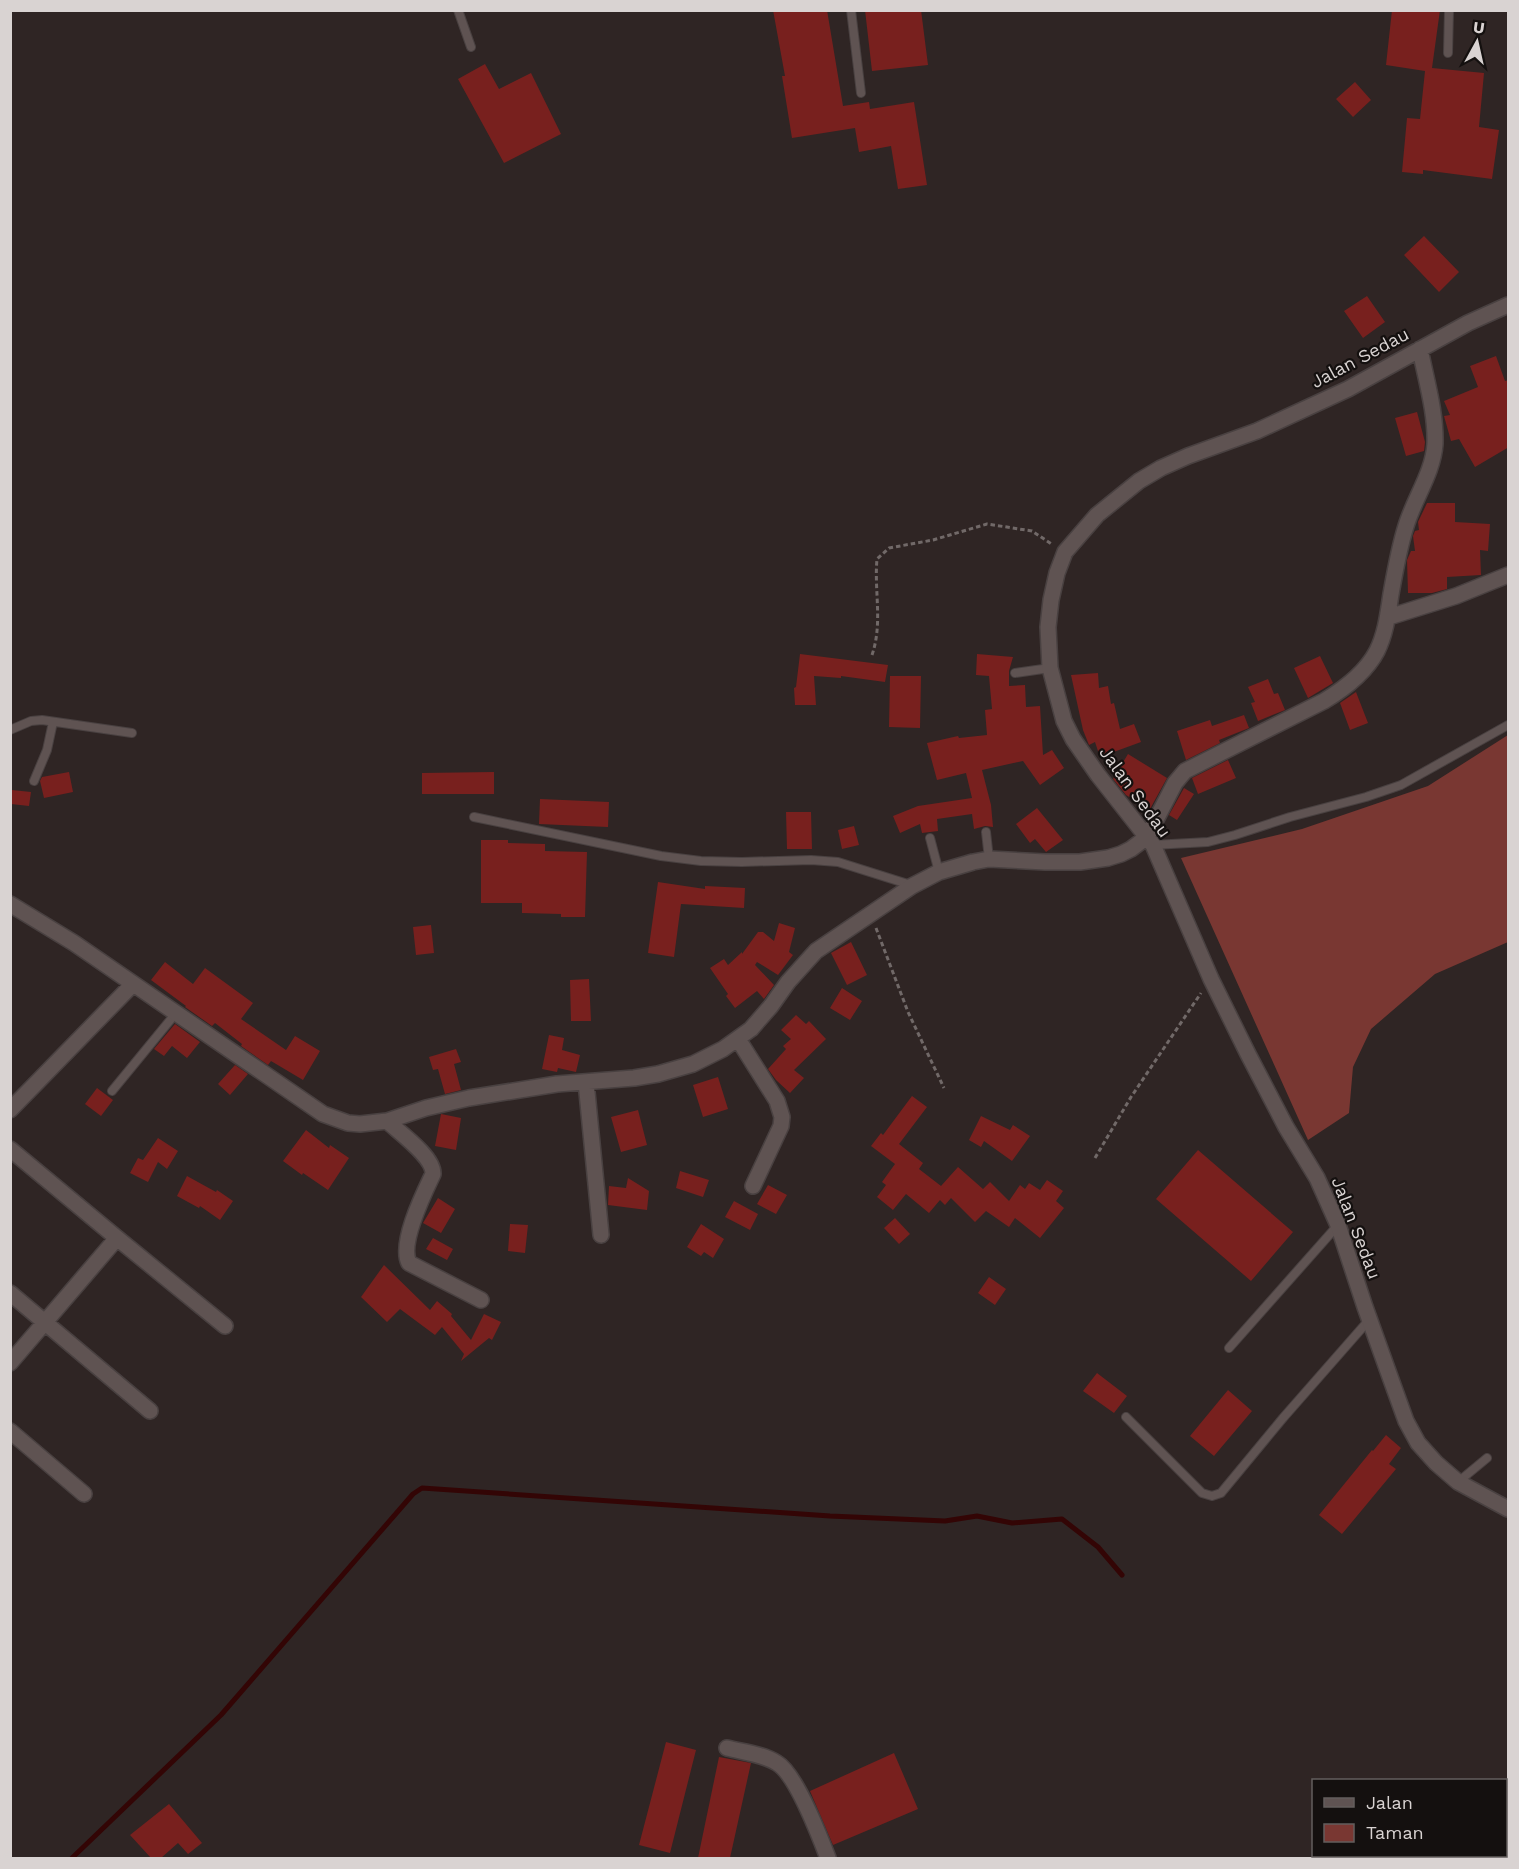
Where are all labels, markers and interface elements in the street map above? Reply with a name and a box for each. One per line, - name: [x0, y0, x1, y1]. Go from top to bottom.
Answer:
- north arrow: [1447, 12, 1507, 72]
- text: U: [1472, 17, 1486, 38]
- street label: Jalan Sedau: [1307, 323, 1412, 392]
- street label: Jalan Sedau: [1095, 742, 1176, 841]
- street label: Jalan Sedau: [1327, 1174, 1386, 1282]
- legend: [1312, 1779, 1507, 1857]
- text: Jalan: [1366, 1792, 1413, 1813]
- text: Taman: [1366, 1822, 1424, 1843]

